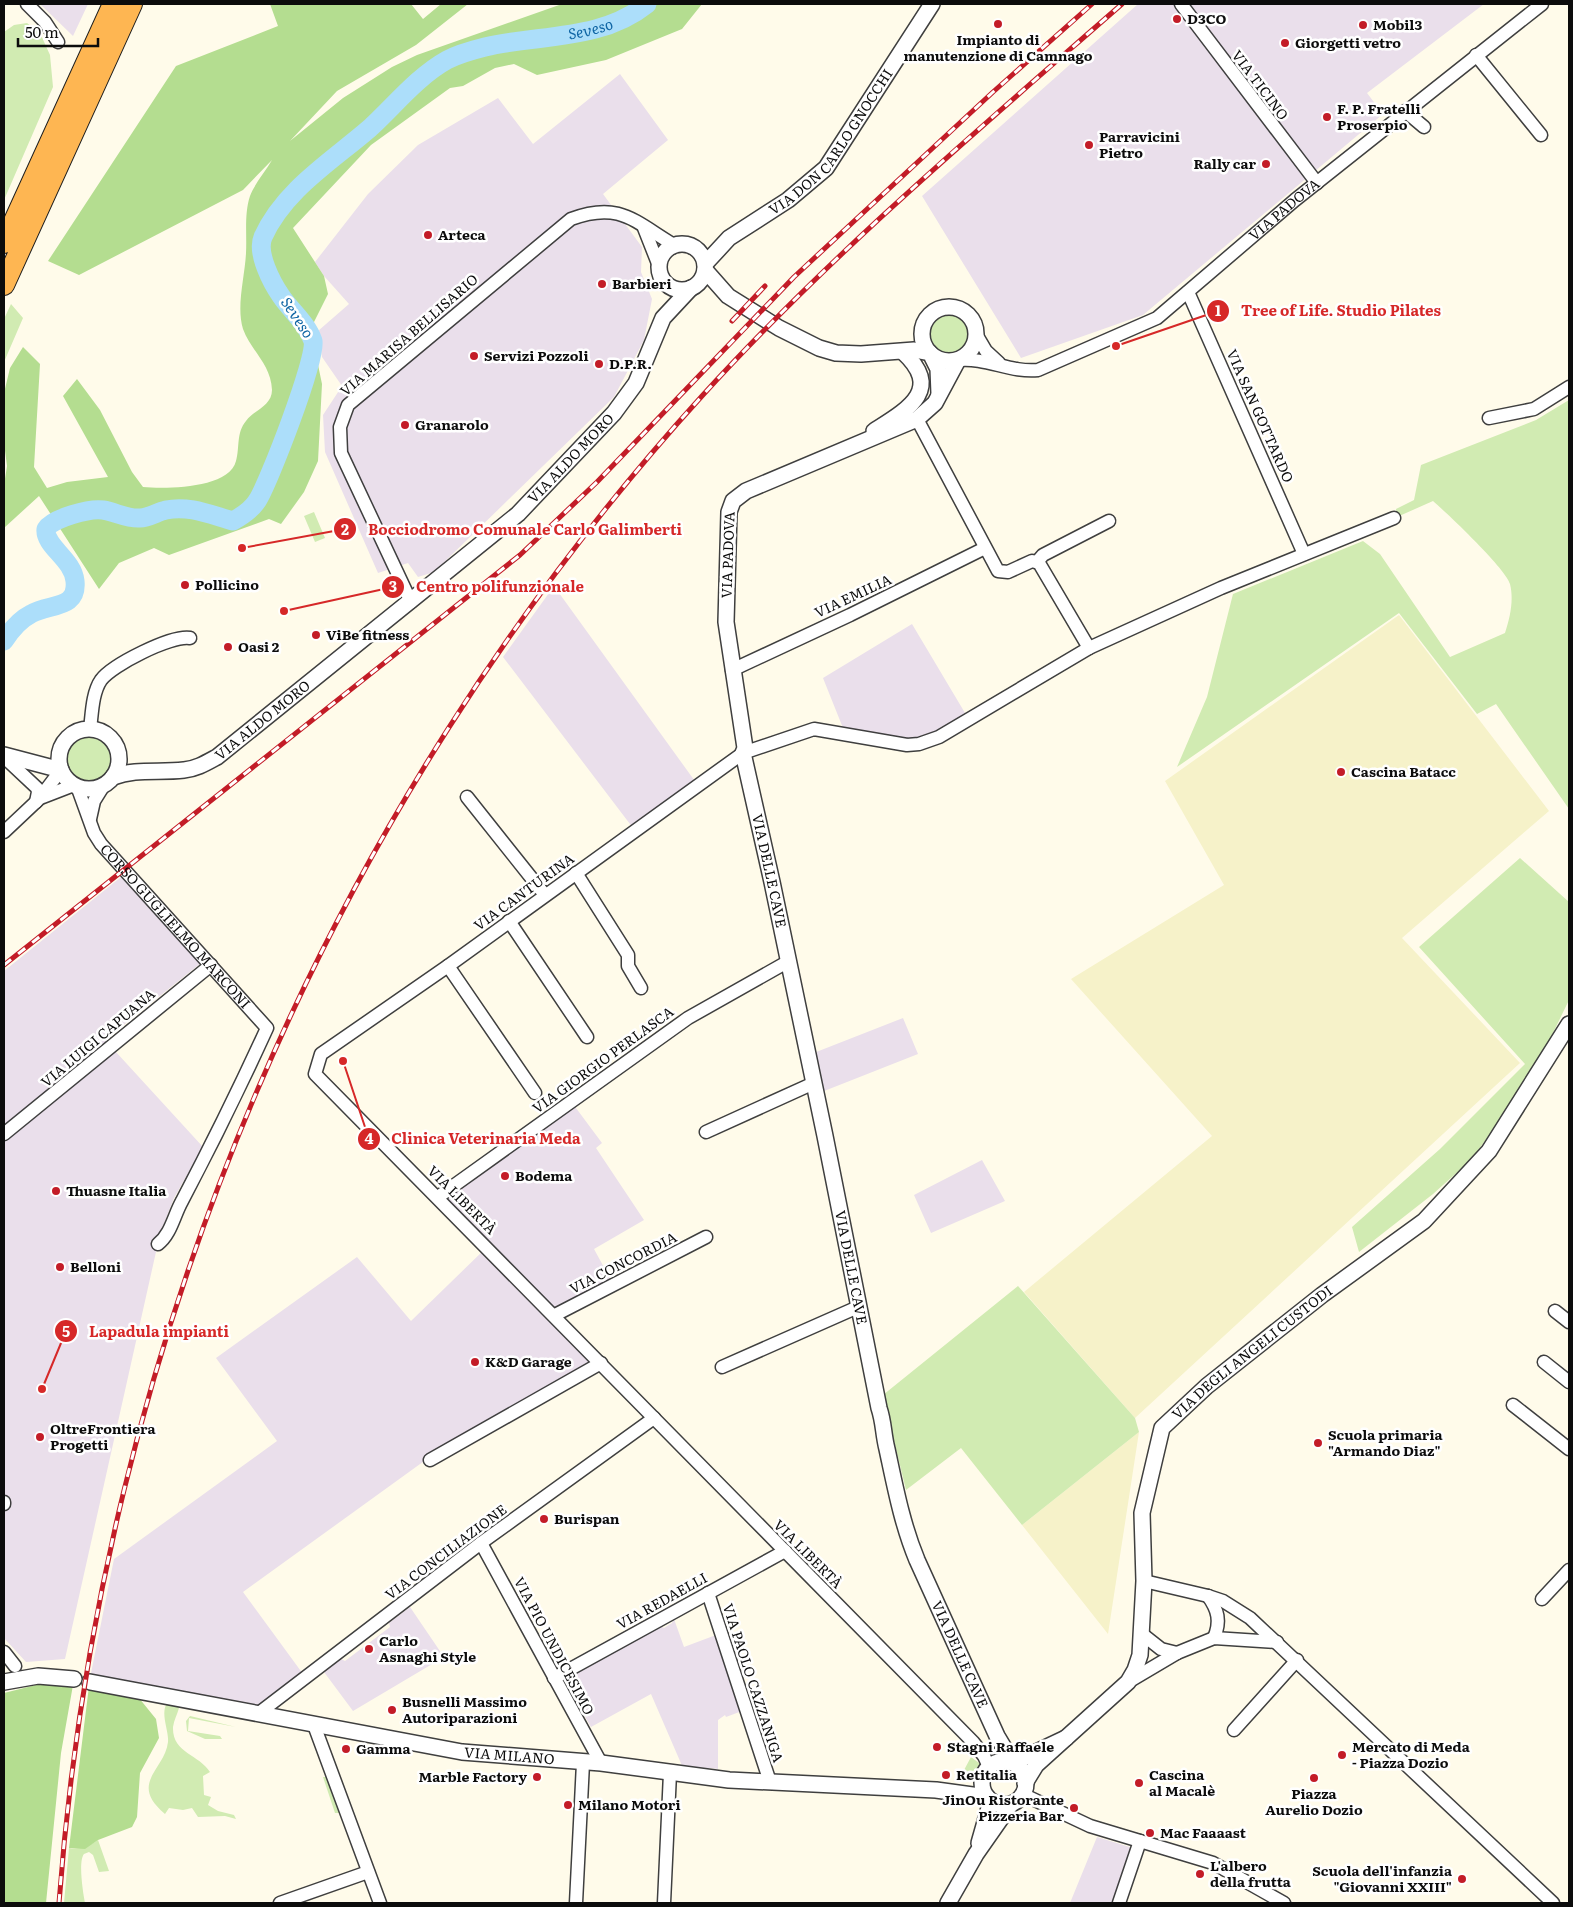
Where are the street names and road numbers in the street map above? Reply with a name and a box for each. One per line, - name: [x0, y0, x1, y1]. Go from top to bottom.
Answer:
- street label: VIA TICINO: [1228, 45, 1294, 124]
- street label: VIA DON CARLO GNOCCHI: [764, 64, 897, 219]
- street label: VIA PADOVA: [1244, 173, 1324, 244]
- street label: VIA MARISA BELLISARIO: [335, 269, 482, 400]
- street label: VIA SAN GOTTARDO: [1223, 346, 1299, 485]
- street label: VIA ALDO MORO: [522, 408, 618, 507]
- street label: VIA PADOVA: [715, 511, 739, 599]
- street label: VIA EMILIA: [811, 568, 895, 622]
- street label: VIA ALDO MORO: [210, 675, 314, 764]
- street label: VIA DELLE CAVE: [748, 812, 792, 929]
- street label: CORSO GUGLIELMO MARCONI: [96, 839, 256, 1013]
- street label: VIA CANTURINA: [469, 848, 578, 934]
- street label: VIA LUIGI CAPUANA: [36, 983, 159, 1091]
- street label: VIA GIORGIO PERLASCA: [528, 1001, 678, 1117]
- street label: VIA LIBERTÀ: [424, 1160, 502, 1239]
- street label: VIA DELLE CAVE: [831, 1208, 873, 1326]
- street label: VIA CONCORDIA: [565, 1226, 680, 1298]
- street label: VIA DEGLI ANGELI CUSTODI: [1167, 1280, 1336, 1423]
- street label: VIA CONCILIAZIONE: [380, 1499, 510, 1604]
- street label: VIA LIBERTÀ: [770, 1514, 848, 1593]
- street label: VIA REDAELLI: [612, 1567, 711, 1633]
- street label: VIA PIO UNDICESIMO: [510, 1573, 600, 1718]
- street label: VIA DELLE CAVE: [928, 1597, 994, 1711]
- street label: VIA PAOLO CAZZANIGA: [719, 1601, 789, 1766]
- street label: VIA MILANO: [464, 1741, 555, 1768]

